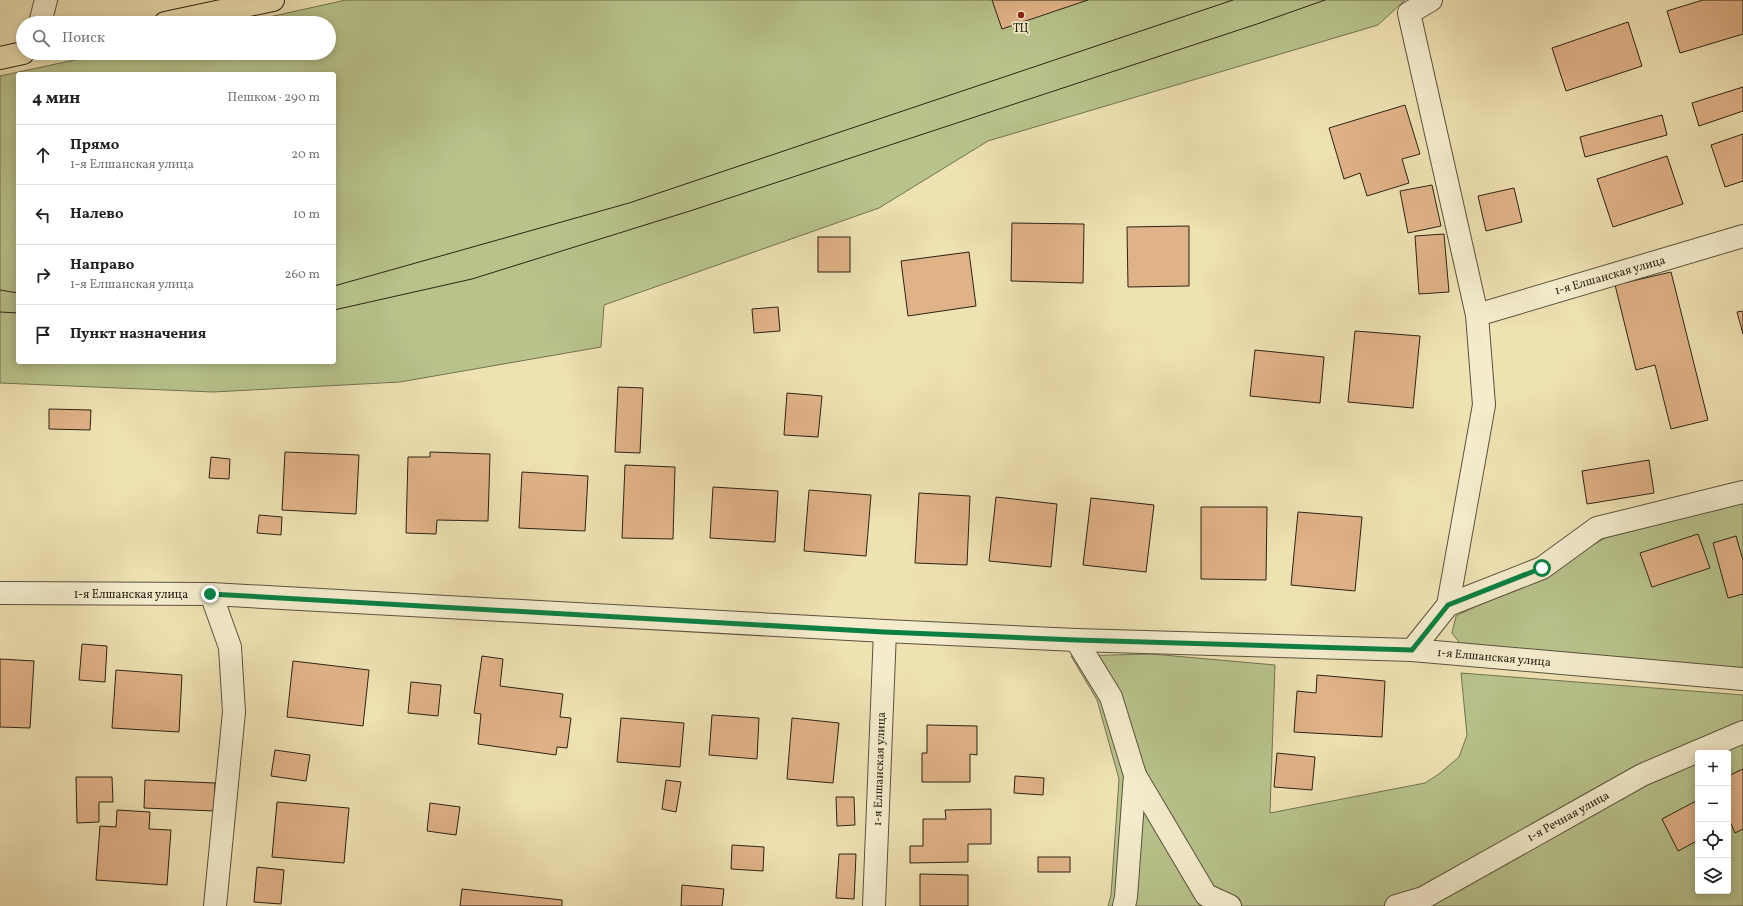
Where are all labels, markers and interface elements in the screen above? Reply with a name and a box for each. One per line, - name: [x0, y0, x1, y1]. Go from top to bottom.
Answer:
- marker: ТЦ: [1016, 10, 1026, 20]
- search box: [16, 16, 336, 60]
- place label: ТЦ: [1013, 21, 1029, 37]
- icon: search: [30, 27, 52, 49]
- text: Поиск: [62, 28, 105, 49]
- text: 4 мин: [32, 87, 80, 110]
- text: Пешком · 290 m: [228, 89, 320, 107]
- text: Прямо: [70, 135, 119, 156]
- icon: ahead: [32, 144, 54, 166]
- text: 20 m: [291, 146, 320, 164]
- text: 1-я Елшанская улица: [70, 156, 194, 174]
- icon: left: [32, 204, 54, 226]
- text: Налево: [70, 204, 124, 225]
- text: 10 m: [293, 206, 320, 224]
- street label: 1-я Елшанская улица: [1553, 252, 1668, 299]
- text: Направо: [70, 255, 134, 276]
- icon: right: [32, 264, 54, 286]
- text: 260 m: [285, 266, 320, 284]
- text: 1-я Елшанская улица: [70, 276, 194, 294]
- icon: arrive: [32, 324, 54, 346]
- text: Пункт назначения: [70, 324, 206, 345]
- route start: [1533, 559, 1551, 577]
- route end: [201, 585, 219, 603]
- street label: 1-я Елшанская улица: [74, 587, 188, 603]
- street label: 1-я Елшанская улица: [1436, 645, 1552, 671]
- street label: 1-я Елшанская улица: [870, 712, 890, 826]
- map controls: [1695, 750, 1731, 894]
- button: +: [1695, 750, 1731, 786]
- button: −: [1695, 786, 1731, 822]
- street label: 1-я Речная улица: [1524, 788, 1613, 846]
- button: locate: [1695, 822, 1731, 858]
- button: layers: [1695, 858, 1731, 894]

